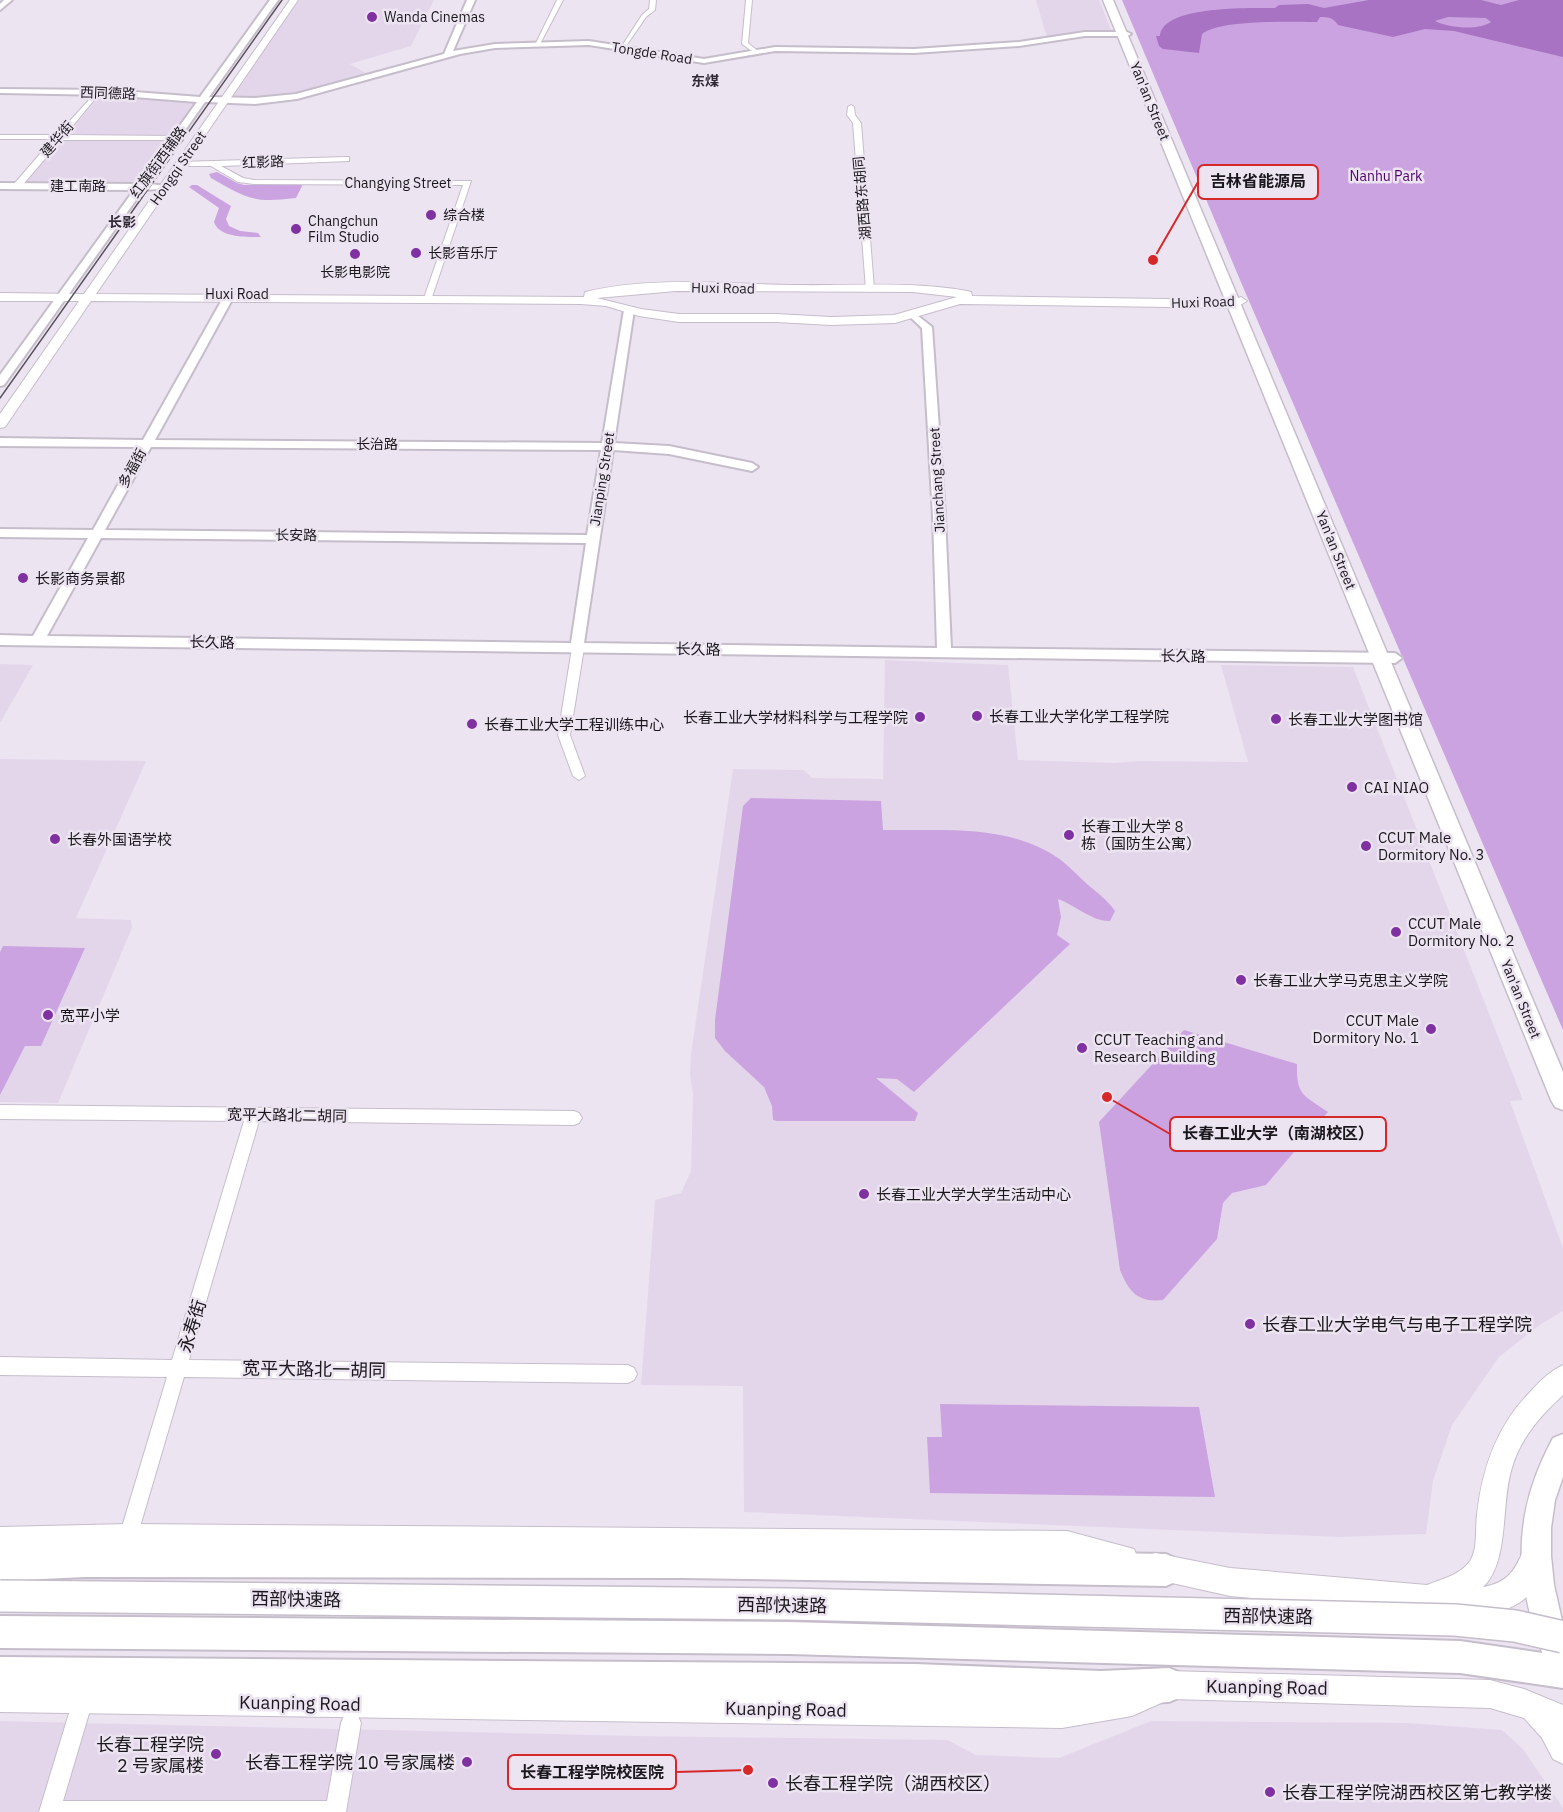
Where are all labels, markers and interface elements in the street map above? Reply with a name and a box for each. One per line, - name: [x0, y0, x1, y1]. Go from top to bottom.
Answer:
- place label: Wanda Cinemas: [384, 8, 485, 26]
- marker: Wanda Cinemas: [365, 10, 379, 24]
- street label: Tongde Road: [610, 38, 694, 68]
- street label: Yan'an Street: [1126, 59, 1174, 143]
- district label: 东煤: [691, 72, 719, 90]
- street label: 西同德路: [80, 83, 136, 103]
- street label: 建华街: [36, 117, 78, 161]
- street label: 红旗街西辅路: [126, 123, 190, 201]
- street label: Hongqi Street: [146, 127, 210, 209]
- street label: 红影路: [242, 152, 284, 172]
- street label: 湖西路东胡同: [849, 155, 875, 241]
- callout: 吉林省能源局: [1198, 165, 1318, 199]
- park label: Nanhu Park: [1350, 167, 1423, 185]
- text: 吉林省能源局: [1210, 171, 1306, 191]
- street label: Changying Street: [344, 174, 452, 192]
- street label: 建工南路: [50, 177, 106, 195]
- place label: 综合楼: [443, 206, 485, 224]
- marker: 综合楼: [424, 208, 438, 222]
- place label: Changchun Film Studio: [308, 212, 379, 246]
- district label: 长影: [108, 213, 136, 231]
- marker: Changchun Film Studio: [289, 222, 303, 236]
- place label: 长影音乐厅: [428, 244, 498, 262]
- marker: 长影音乐厅: [409, 246, 423, 260]
- marker: 长影电影院: [348, 247, 362, 261]
- place label: 长影电影院: [320, 263, 390, 281]
- street label: Huxi Road: [691, 278, 755, 298]
- street label: Huxi Road: [205, 285, 269, 303]
- street label: Huxi Road: [1171, 292, 1235, 312]
- street label: Jianchang Street: [925, 427, 949, 533]
- street label: Jianping Street: [586, 431, 618, 527]
- street label: 长治路: [356, 435, 398, 453]
- street label: 多福街: [114, 445, 150, 491]
- street label: Yan'an Street: [1312, 508, 1360, 592]
- street label: 长安路: [275, 526, 317, 544]
- place label: 长影商务景都: [35, 569, 125, 588]
- marker: 长影商务景都: [16, 571, 30, 585]
- street label: 长久路: [189, 632, 235, 652]
- street label: 长久路: [675, 639, 721, 659]
- street label: 长久路: [1160, 646, 1206, 666]
- place label: 长春工业大学化学工程学院: [989, 707, 1169, 726]
- place label: 长春工业大学材料科学与工程学院: [683, 708, 908, 727]
- marker: 长春工业大学化学工程学院: [970, 709, 984, 723]
- marker: 长春工业大学材料科学与工程学院: [913, 710, 927, 724]
- place label: 长春工业大学图书馆: [1288, 710, 1423, 729]
- marker: 长春工业大学图书馆: [1269, 712, 1283, 726]
- place label: 长春工业大学工程训练中心: [484, 715, 664, 734]
- marker: 长春工业大学工程训练中心: [465, 717, 479, 731]
- place label: CAI NIAO: [1364, 778, 1429, 797]
- marker: CAI NIAO: [1345, 780, 1359, 794]
- place label: 长春工业大学 8 栋（国防生公寓）: [1081, 817, 1201, 853]
- marker: 长春工业大学 8 栋（国防生公寓）: [1062, 828, 1076, 842]
- place label: CCUT Male Dormitory No. 3: [1378, 828, 1484, 864]
- place label: 长春外国语学校: [67, 830, 172, 849]
- marker: 长春外国语学校: [48, 832, 62, 846]
- marker: CCUT Male Dormitory No. 3: [1359, 839, 1373, 853]
- place label: CCUT Male Dormitory No. 2: [1408, 914, 1514, 950]
- marker: CCUT Male Dormitory No. 2: [1389, 925, 1403, 939]
- street label: Yan'an Street: [1497, 957, 1545, 1041]
- place label: 长春工业大学马克思主义学院: [1253, 971, 1448, 990]
- marker: 长春工业大学马克思主义学院: [1234, 973, 1248, 987]
- place label: 宽平小学: [60, 1006, 120, 1025]
- marker: 宽平小学: [41, 1008, 55, 1022]
- place label: CCUT Male Dormitory No. 1: [1313, 1011, 1419, 1047]
- marker: CCUT Male Dormitory No. 1: [1424, 1022, 1438, 1036]
- place label: CCUT Teaching and Research Building: [1094, 1030, 1224, 1066]
- marker: CCUT Teaching and Research Building: [1075, 1041, 1089, 1055]
- street label: 宽平大路北二胡同: [227, 1104, 347, 1126]
- callout: 长春工业大学（南湖校区）: [1170, 1117, 1386, 1151]
- text: 长春工业大学（南湖校区）: [1182, 1123, 1374, 1143]
- place label: 长春工业大学大学生活动中心: [876, 1185, 1071, 1204]
- marker: 长春工业大学大学生活动中心: [857, 1187, 871, 1201]
- street label: 永寿街: [173, 1297, 211, 1355]
- place label: 长春工业大学电气与电子工程学院: [1262, 1313, 1532, 1336]
- marker: 长春工业大学电气与电子工程学院: [1243, 1317, 1257, 1331]
- street label: 宽平大路北一胡同: [242, 1356, 386, 1382]
- street label: 西部快速路: [251, 1587, 341, 1611]
- street label: 西部快速路: [737, 1593, 827, 1617]
- street label: 西部快速路: [1223, 1604, 1313, 1628]
- street label: Kuanping Road: [1206, 1674, 1328, 1700]
- street label: Kuanping Road: [239, 1690, 361, 1716]
- street label: Kuanping Road: [725, 1696, 847, 1722]
- place label: 长春工程学院 2 号家属楼: [96, 1733, 204, 1777]
- marker: 长春工程学院 2 号家属楼: [209, 1747, 223, 1761]
- place label: 长春工程学院 10 号家属楼: [245, 1751, 455, 1774]
- marker: 长春工程学院 10 号家属楼: [460, 1755, 474, 1769]
- callout: 长春工程学院校医院: [508, 1755, 676, 1789]
- text: 长春工程学院校医院: [520, 1762, 664, 1782]
- place label: 长春工程学院（湖西校区）: [785, 1772, 1001, 1795]
- marker: 长春工程学院（湖西校区）: [766, 1776, 780, 1790]
- place label: 长春工程学院湖西校区第七教学楼: [1282, 1781, 1552, 1804]
- marker: 长春工程学院湖西校区第七教学楼: [1263, 1785, 1277, 1799]

